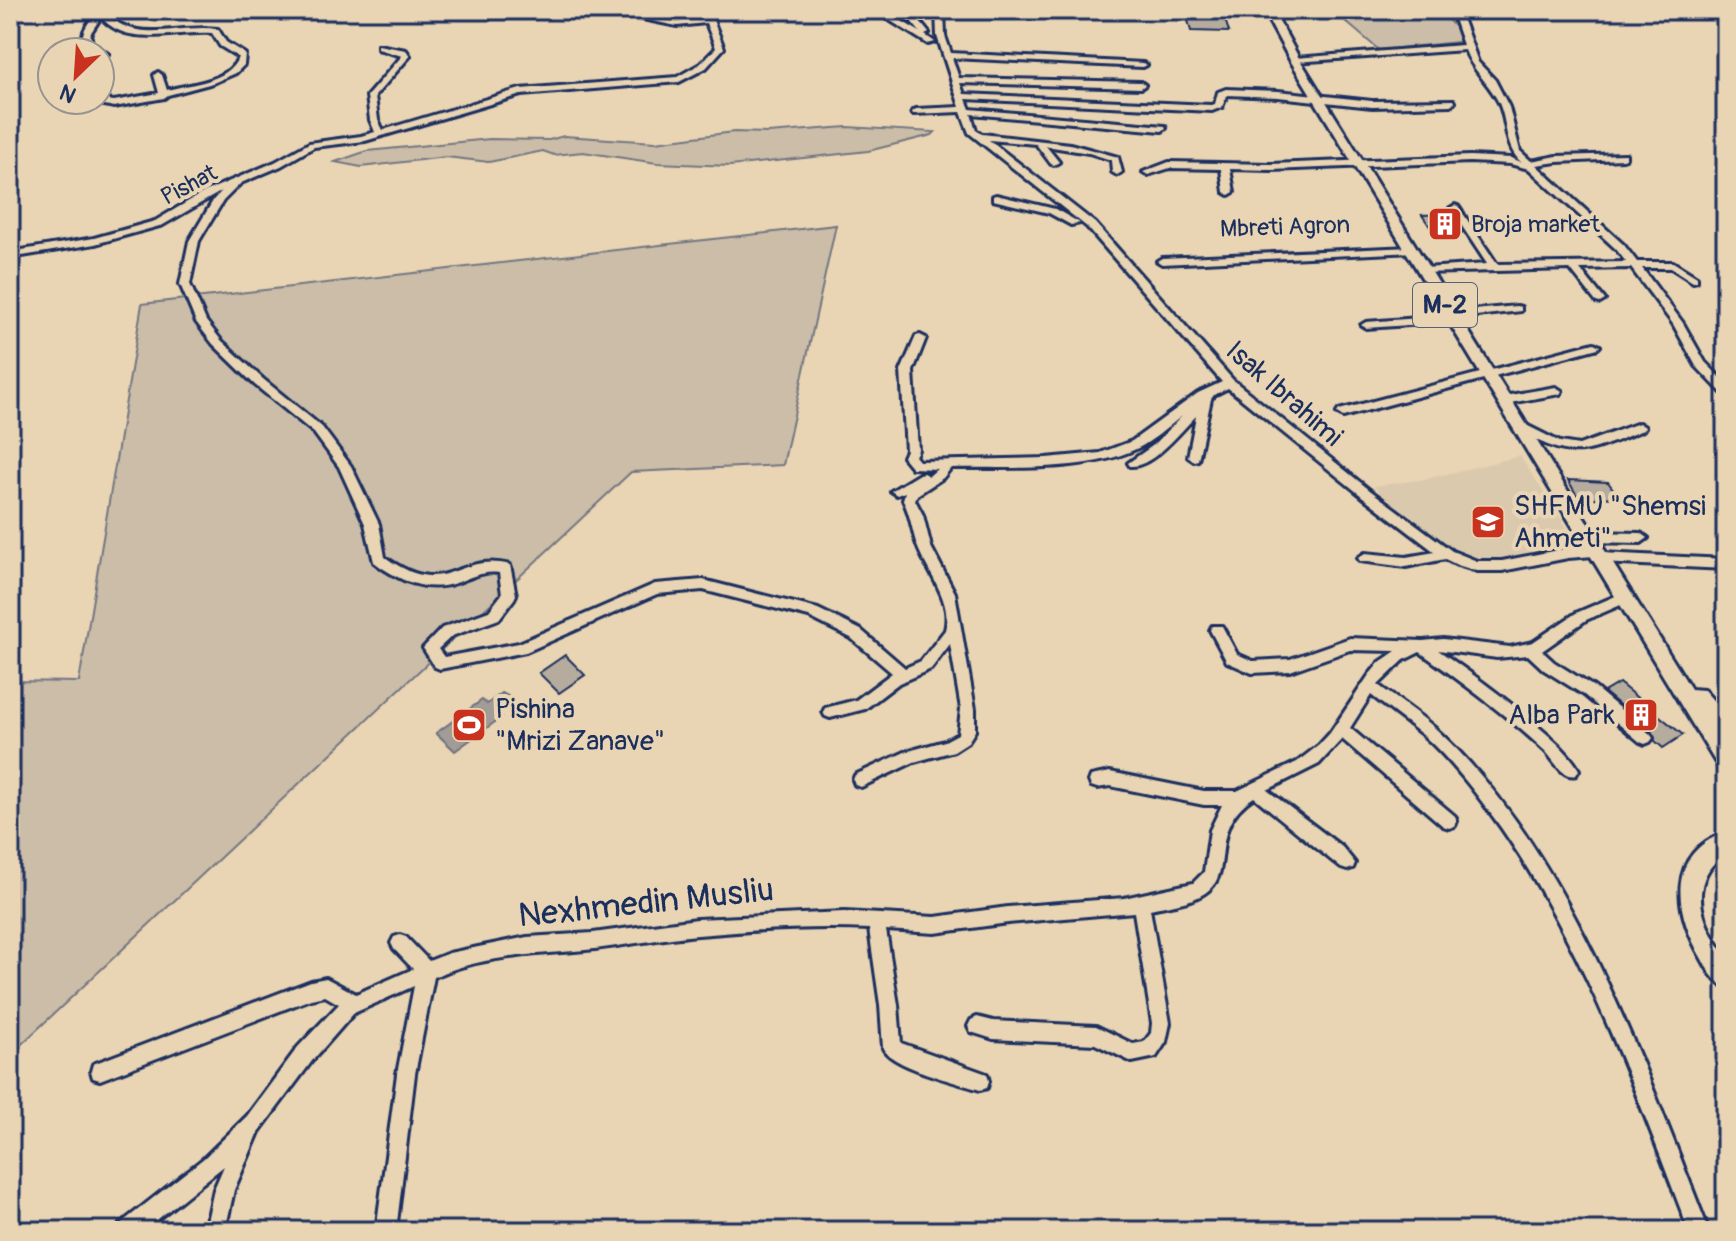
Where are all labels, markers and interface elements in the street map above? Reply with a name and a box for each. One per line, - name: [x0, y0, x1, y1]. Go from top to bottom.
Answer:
- north arrow: [36, 36, 116, 116]
- text: N: [55, 77, 81, 109]
- street label: Pishat: [156, 158, 222, 212]
- building icon: Broja market: [1426, 205, 1464, 243]
- street label: Mbreti Agron: [1219, 210, 1351, 244]
- place label: Broja market: [1471, 210, 1600, 239]
- road number: M-2: [1413, 283, 1477, 327]
- street label: Isak Ibrahimi: [1218, 334, 1350, 454]
- place label: SHFMU "Shemsi Ahmeti": [1514, 489, 1706, 556]
- school or university icon: SHFMU "Shemsi Ahmeti": [1469, 503, 1507, 541]
- place label: Pishina "Mrizi Zanave": [495, 692, 665, 759]
- building icon: Alba Park: [1622, 696, 1660, 734]
- place label: Alba Park: [1508, 698, 1615, 733]
- sports icon: Pishina "Mrizi Zanave": [450, 706, 488, 744]
- street label: Nexhmedin Musliu: [516, 868, 776, 938]

